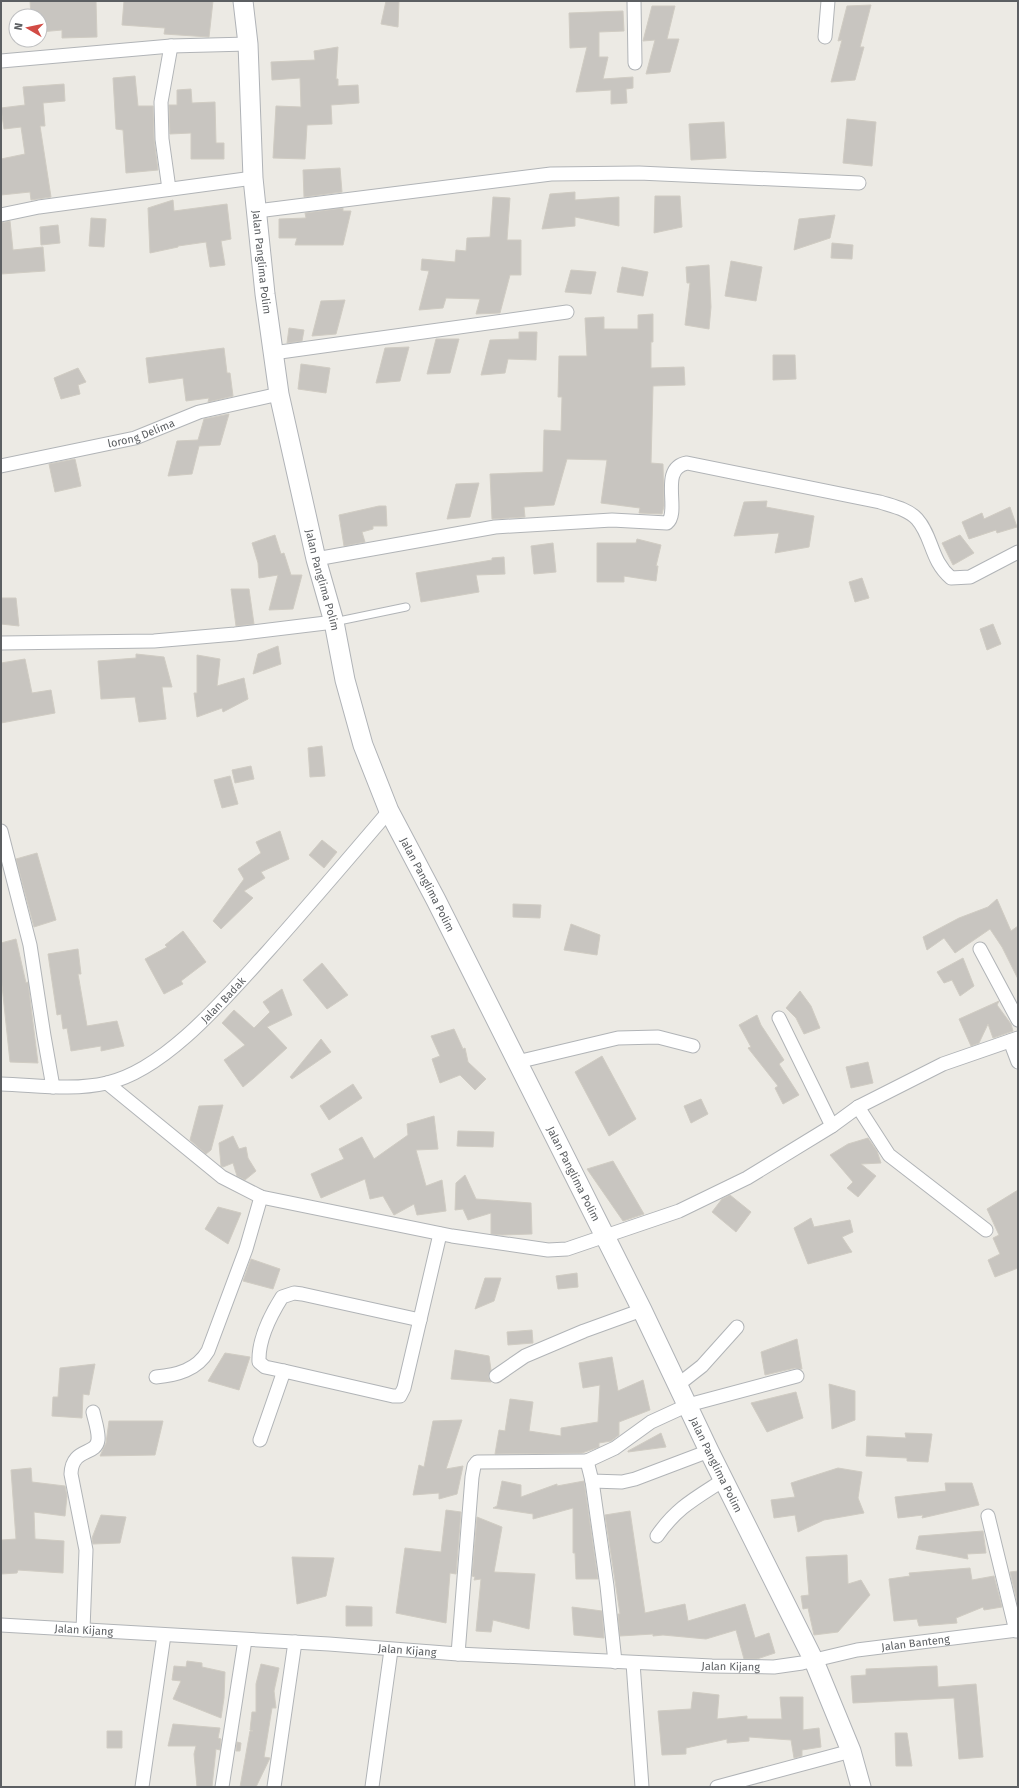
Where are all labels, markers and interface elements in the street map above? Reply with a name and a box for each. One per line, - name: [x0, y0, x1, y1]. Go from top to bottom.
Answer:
- north arrow: [8, 8, 48, 48]
- text: N: [12, 22, 26, 31]
- street label: Jalan Panglima Polim: [249, 209, 274, 315]
- street label: lorong Delima: [106, 417, 177, 451]
- street label: Jalan Panglima Polim: [303, 528, 342, 632]
- street label: Jalan Panglima Polim: [397, 835, 457, 934]
- street label: Jalan Badak: [198, 974, 249, 1026]
- street label: Jalan Panglima Polim: [544, 1124, 602, 1224]
- street label: Jalan Panglima Polim: [687, 1415, 745, 1515]
- street label: Jalan Kijang: [54, 1622, 114, 1638]
- street label: Jalan Banteng: [881, 1632, 951, 1654]
- street label: Jalan Kijang: [377, 1642, 437, 1659]
- street label: Jalan Kijang: [701, 1660, 760, 1674]

